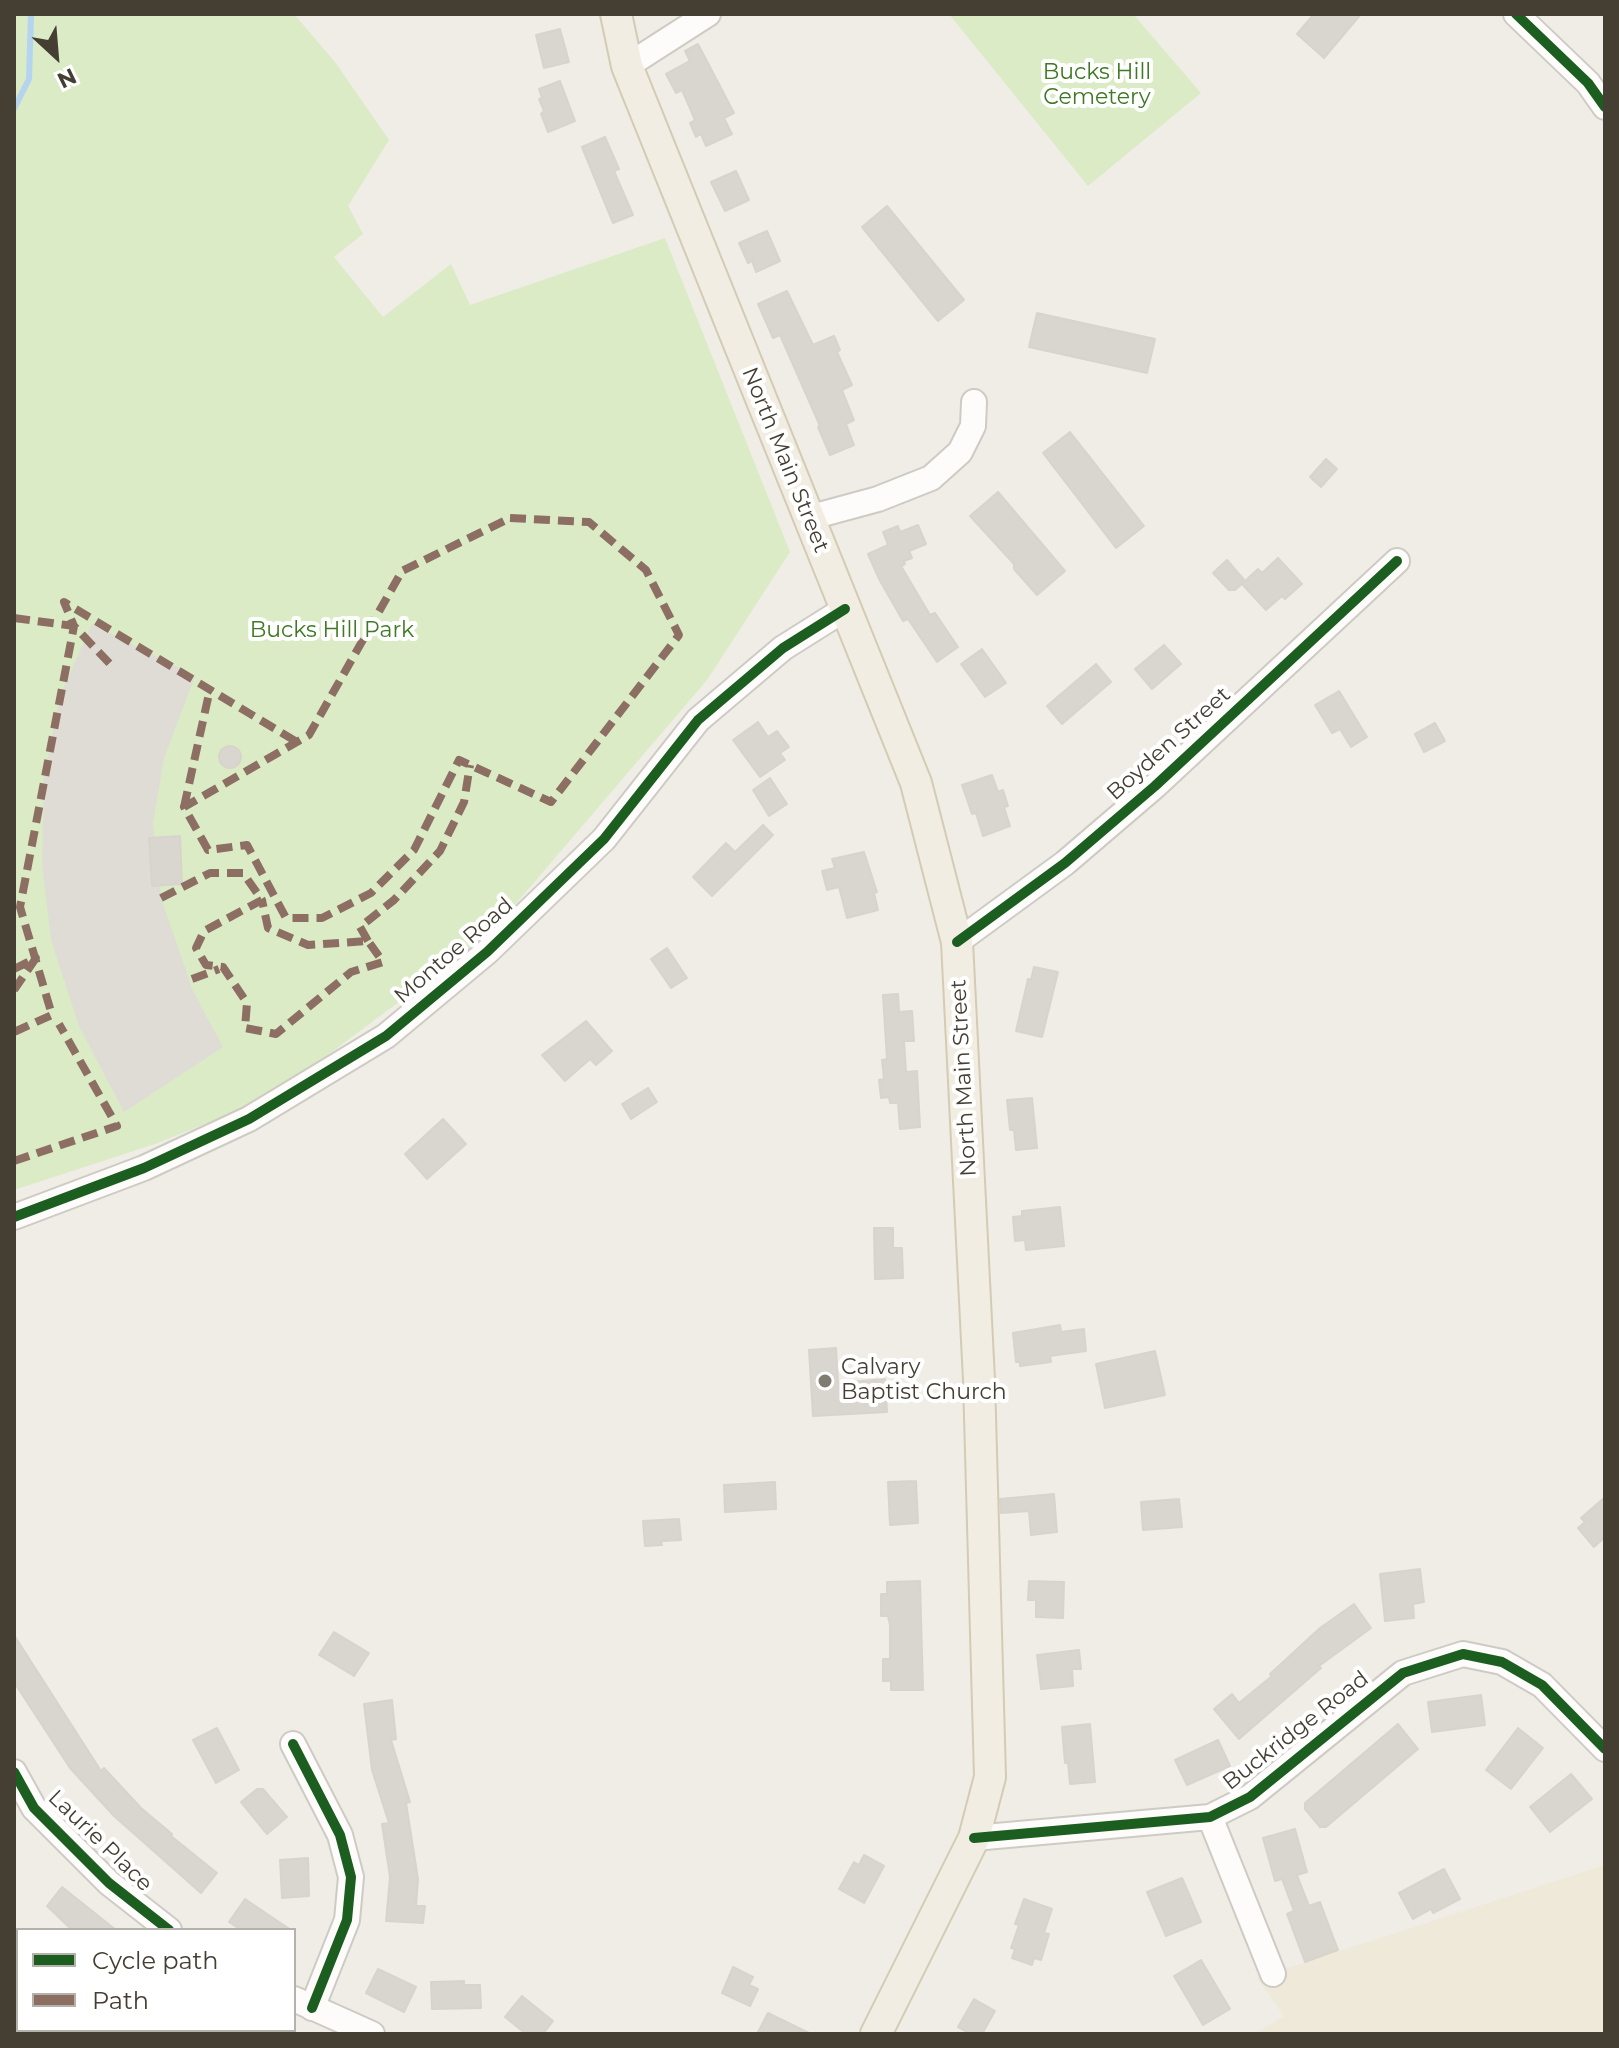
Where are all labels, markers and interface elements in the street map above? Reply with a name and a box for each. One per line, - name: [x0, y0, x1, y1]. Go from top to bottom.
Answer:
- north arrow: [16, 16, 96, 96]
- park label: Bucks Hill Cemetery: [1043, 60, 1151, 112]
- text: N: [53, 62, 81, 94]
- street label: North Main Street: [736, 364, 834, 556]
- park label: Bucks Hill Park: [250, 618, 414, 644]
- street label: Boyden Street: [1102, 682, 1236, 806]
- street label: Montoe Road: [389, 892, 519, 1010]
- street label: North Main Street: [946, 979, 982, 1177]
- place label: Calvary Baptist Church: [841, 1355, 1007, 1406]
- marker: Calvary Baptist Church: [816, 1372, 834, 1390]
- street label: Buckridge Road: [1218, 1666, 1374, 1796]
- street label: Laurie Place: [42, 1785, 158, 1897]
- legend: [16, 1928, 296, 2032]
- text: Cycle path: [92, 1946, 219, 1975]
- text: Path: [92, 1986, 149, 2015]

